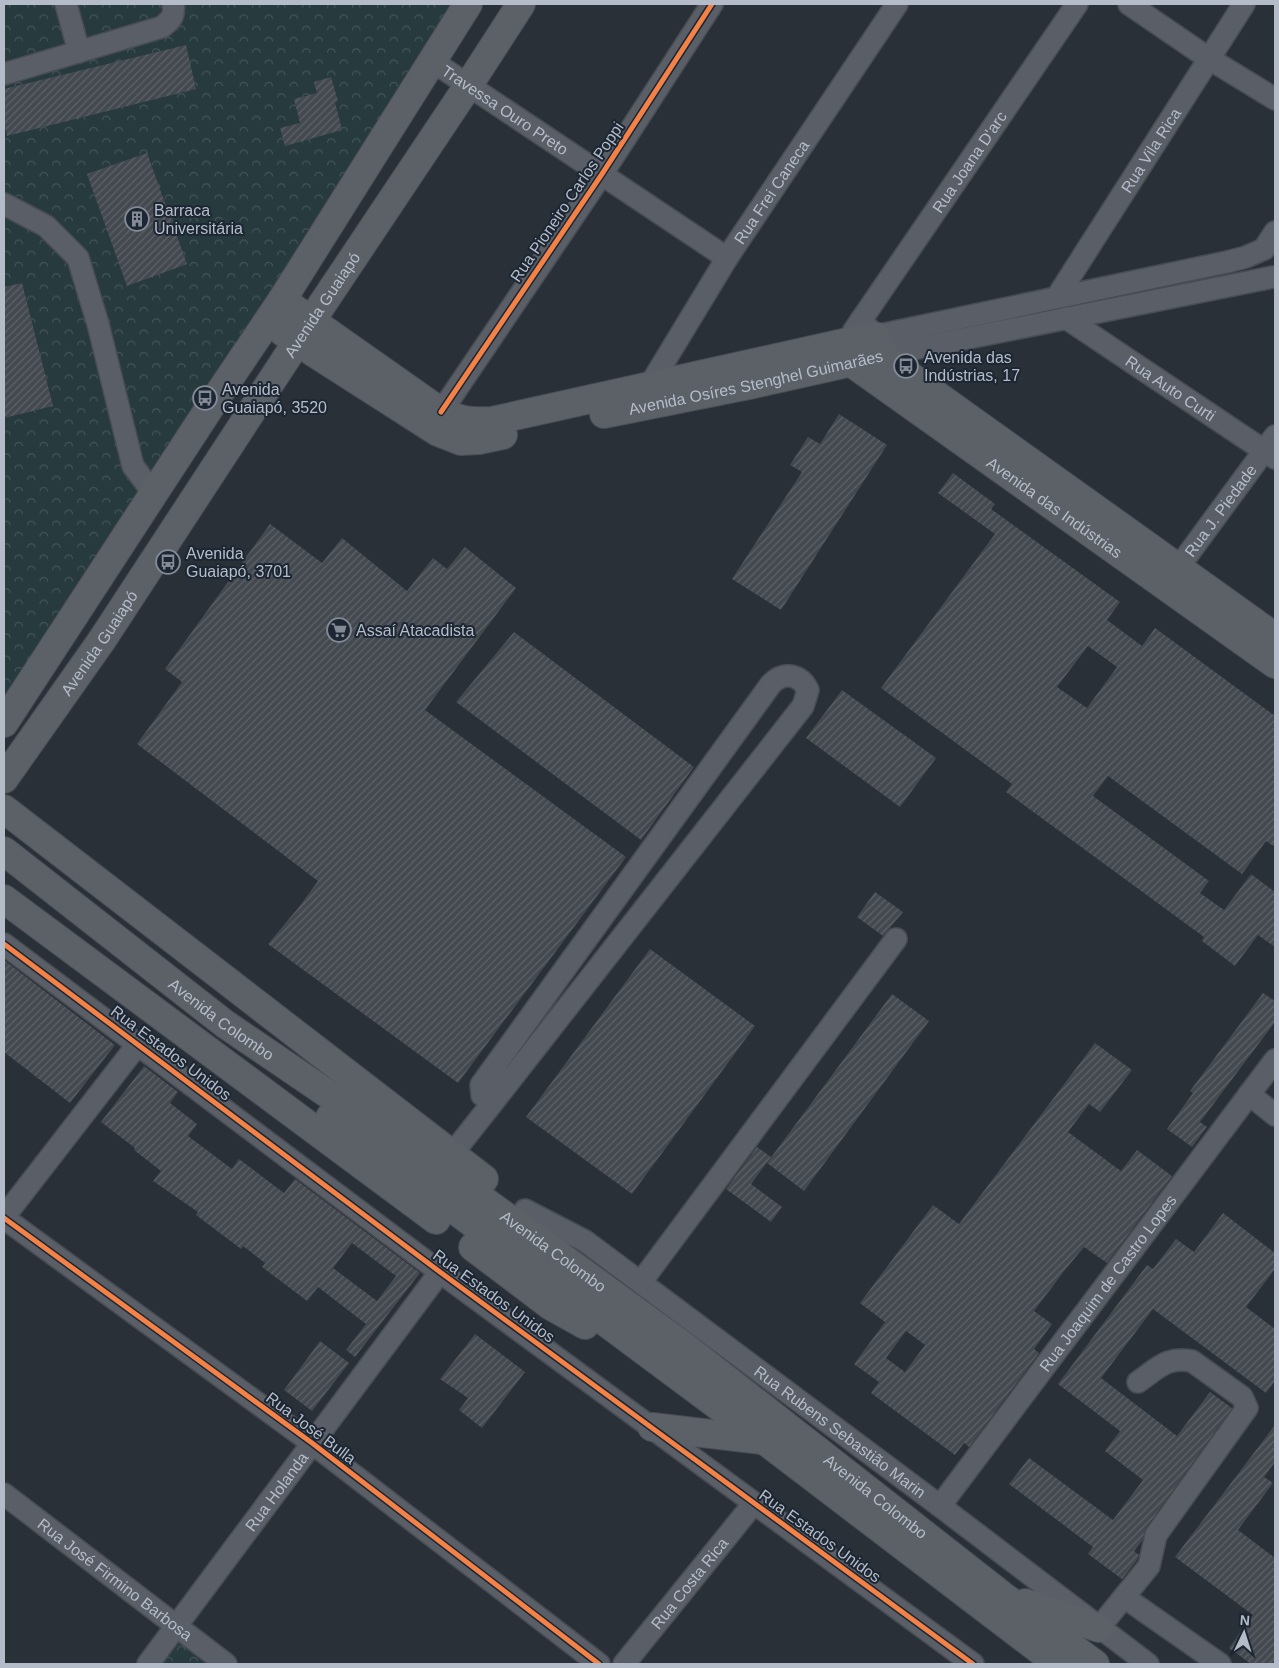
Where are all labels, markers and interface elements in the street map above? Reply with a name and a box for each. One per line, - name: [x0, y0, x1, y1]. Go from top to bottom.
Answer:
- street label: Travessa Ouro Preto: [439, 62, 572, 158]
- street label: Rua Vila Rica: [1117, 105, 1184, 196]
- street label: Rua Joana D'arc: [929, 108, 1010, 216]
- street label: Rua Pioneiro Carlos Poppi: [507, 119, 627, 285]
- street label: Rua Frei Caneca: [730, 137, 812, 247]
- place label: Barraca Universitária: [154, 202, 243, 237]
- building icon: Barraca Universitária: [124, 206, 150, 232]
- street label: Avenida Guaiapó: [281, 249, 363, 360]
- street label: Avenida Osíres Stenghel Guimarães: [627, 347, 884, 417]
- place label: Avenida das Indústrias, 17: [924, 349, 1020, 384]
- street label: Rua Auto Curti: [1123, 352, 1219, 424]
- bus stop icon: Avenida das Indústrias, 17: [893, 353, 919, 379]
- place label: Avenida Guaiapó, 3520: [222, 381, 327, 416]
- bus stop icon: Avenida Guaiapó, 3520: [192, 385, 218, 411]
- street label: Avenida das Indústrias: [984, 453, 1125, 561]
- street label: Rua J. Piedade: [1181, 461, 1260, 560]
- place label: Avenida Guaiapó, 3701: [186, 545, 291, 580]
- bus stop icon: Avenida Guaiapó, 3701: [155, 549, 181, 575]
- street label: Avenida Guaiapó: [57, 587, 140, 698]
- supermarket icon: Assaí Atacadista: [326, 617, 352, 643]
- place label: Assaí Atacadista: [356, 622, 474, 639]
- street label: Avenida Colombo: [166, 975, 277, 1063]
- street label: Rua Estados Unidos: [108, 1002, 234, 1104]
- street label: Rua Joaquim de Castro Lopes: [1036, 1191, 1179, 1374]
- street label: Avenida Colombo: [497, 1207, 610, 1295]
- street label: Rua Estados Unidos: [430, 1246, 558, 1346]
- street label: Rua Rubens Sebastião Marin: [751, 1362, 929, 1501]
- street label: Rua José Bulla: [263, 1389, 359, 1467]
- street label: Rua Holanda: [242, 1449, 311, 1534]
- street label: Avenida Colombo: [821, 1451, 931, 1542]
- street label: Rua Estados Unidos: [756, 1486, 884, 1586]
- street label: Rua José Firmino Barbosa: [35, 1515, 196, 1644]
- street label: Rua Costa Rica: [647, 1534, 731, 1632]
- north arrow: [1219, 1608, 1269, 1658]
- text: N: [1239, 1612, 1251, 1628]

